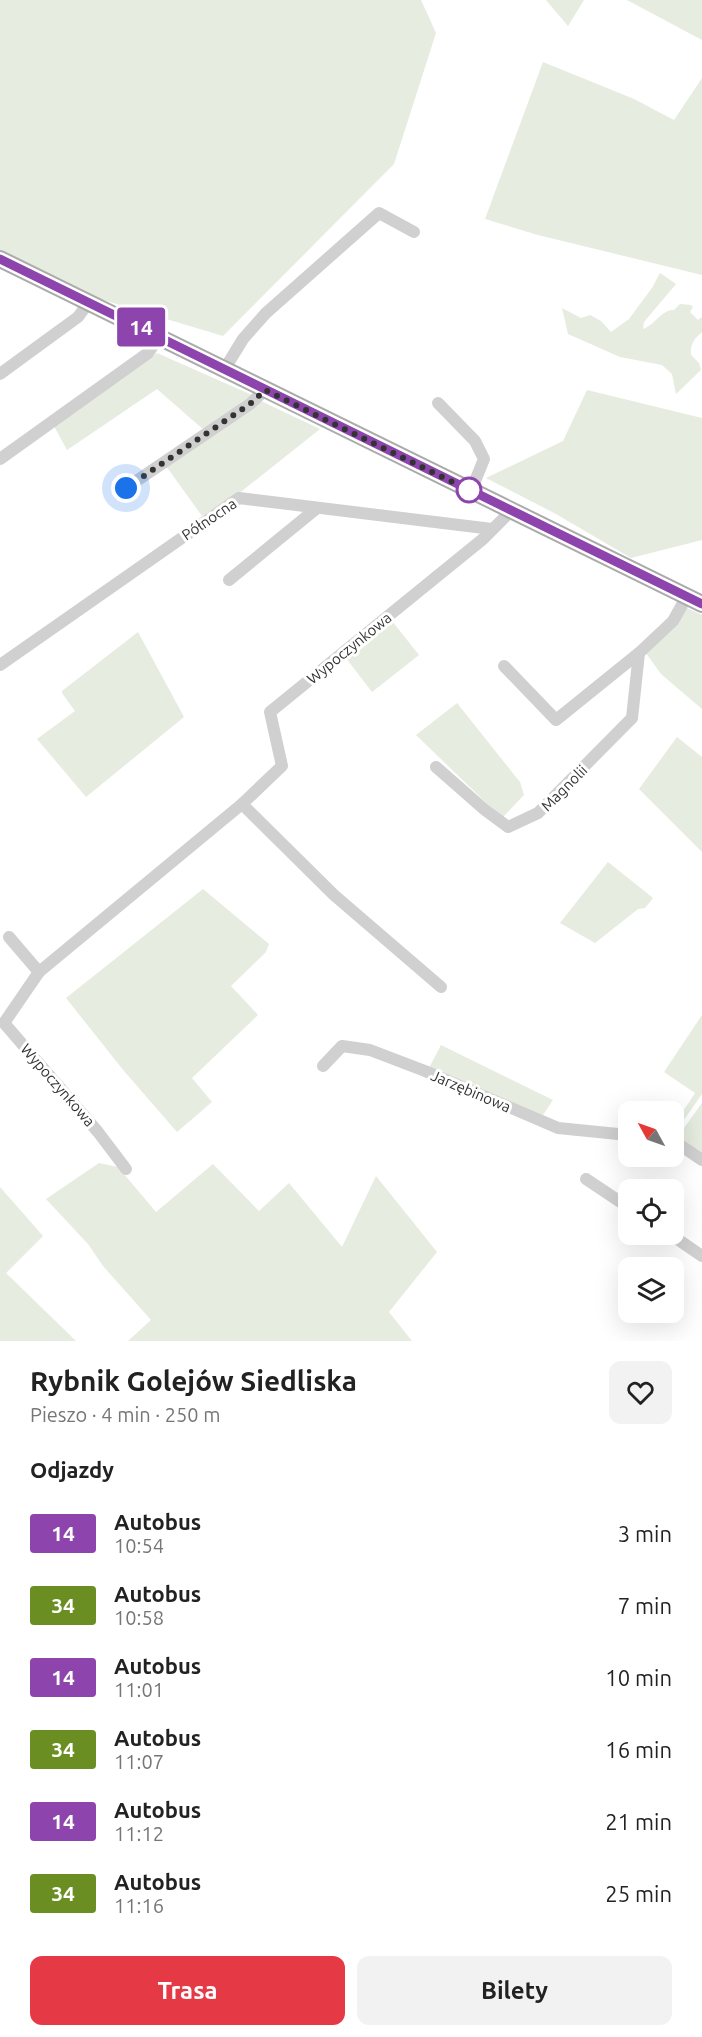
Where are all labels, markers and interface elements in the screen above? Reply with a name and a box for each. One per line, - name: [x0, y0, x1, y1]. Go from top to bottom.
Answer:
- line badge: 14: [114, 308, 168, 346]
- text: 14: [129, 315, 153, 339]
- your location: [111, 473, 141, 503]
- unlabelled marker: [456, 477, 482, 503]
- street label: Północna: [178, 495, 240, 543]
- street label: Wypoczynkowa: [303, 609, 395, 687]
- street label: Magnolii: [538, 762, 590, 814]
- street label: Wypoczynkowa: [18, 1040, 98, 1130]
- street label: Jarzębinowa: [429, 1067, 513, 1115]
- north arrow: [618, 1101, 684, 1167]
- map controls: [618, 1101, 684, 1323]
- button: locate: [618, 1179, 684, 1245]
- button: layers: [618, 1257, 684, 1323]
- button: heart: [609, 1361, 672, 1424]
- text: Rybnik Golejów Siedliska: [30, 1365, 357, 1396]
- text: Pieszo · 4 min · 250 m: [30, 1403, 220, 1426]
- text: Odjazdy: [30, 1457, 114, 1482]
- text: Autobus: [114, 1509, 201, 1534]
- text: 14: [51, 1521, 75, 1545]
- text: 3 min: [618, 1521, 672, 1546]
- text: 10:54: [114, 1534, 164, 1557]
- text: Autobus: [114, 1581, 201, 1606]
- text: 34: [51, 1593, 75, 1617]
- text: 7 min: [618, 1593, 672, 1618]
- text: 10:58: [114, 1606, 164, 1629]
- text: Autobus: [114, 1653, 201, 1678]
- text: 14: [51, 1665, 75, 1689]
- text: 10 min: [605, 1665, 672, 1690]
- text: 11:01: [114, 1678, 164, 1701]
- text: Autobus: [114, 1725, 201, 1750]
- text: 34: [51, 1737, 75, 1761]
- text: 16 min: [605, 1737, 672, 1762]
- text: 11:07: [114, 1750, 164, 1773]
- text: Autobus: [114, 1797, 201, 1822]
- text: 14: [51, 1809, 75, 1833]
- text: 21 min: [605, 1809, 672, 1834]
- text: 11:12: [114, 1822, 164, 1845]
- text: Autobus: [114, 1869, 201, 1894]
- text: 34: [51, 1881, 75, 1905]
- text: 25 min: [605, 1881, 672, 1906]
- text: 11:16: [114, 1894, 164, 1917]
- button: Trasa: [30, 1956, 345, 2025]
- button: Bilety: [357, 1956, 672, 2025]

